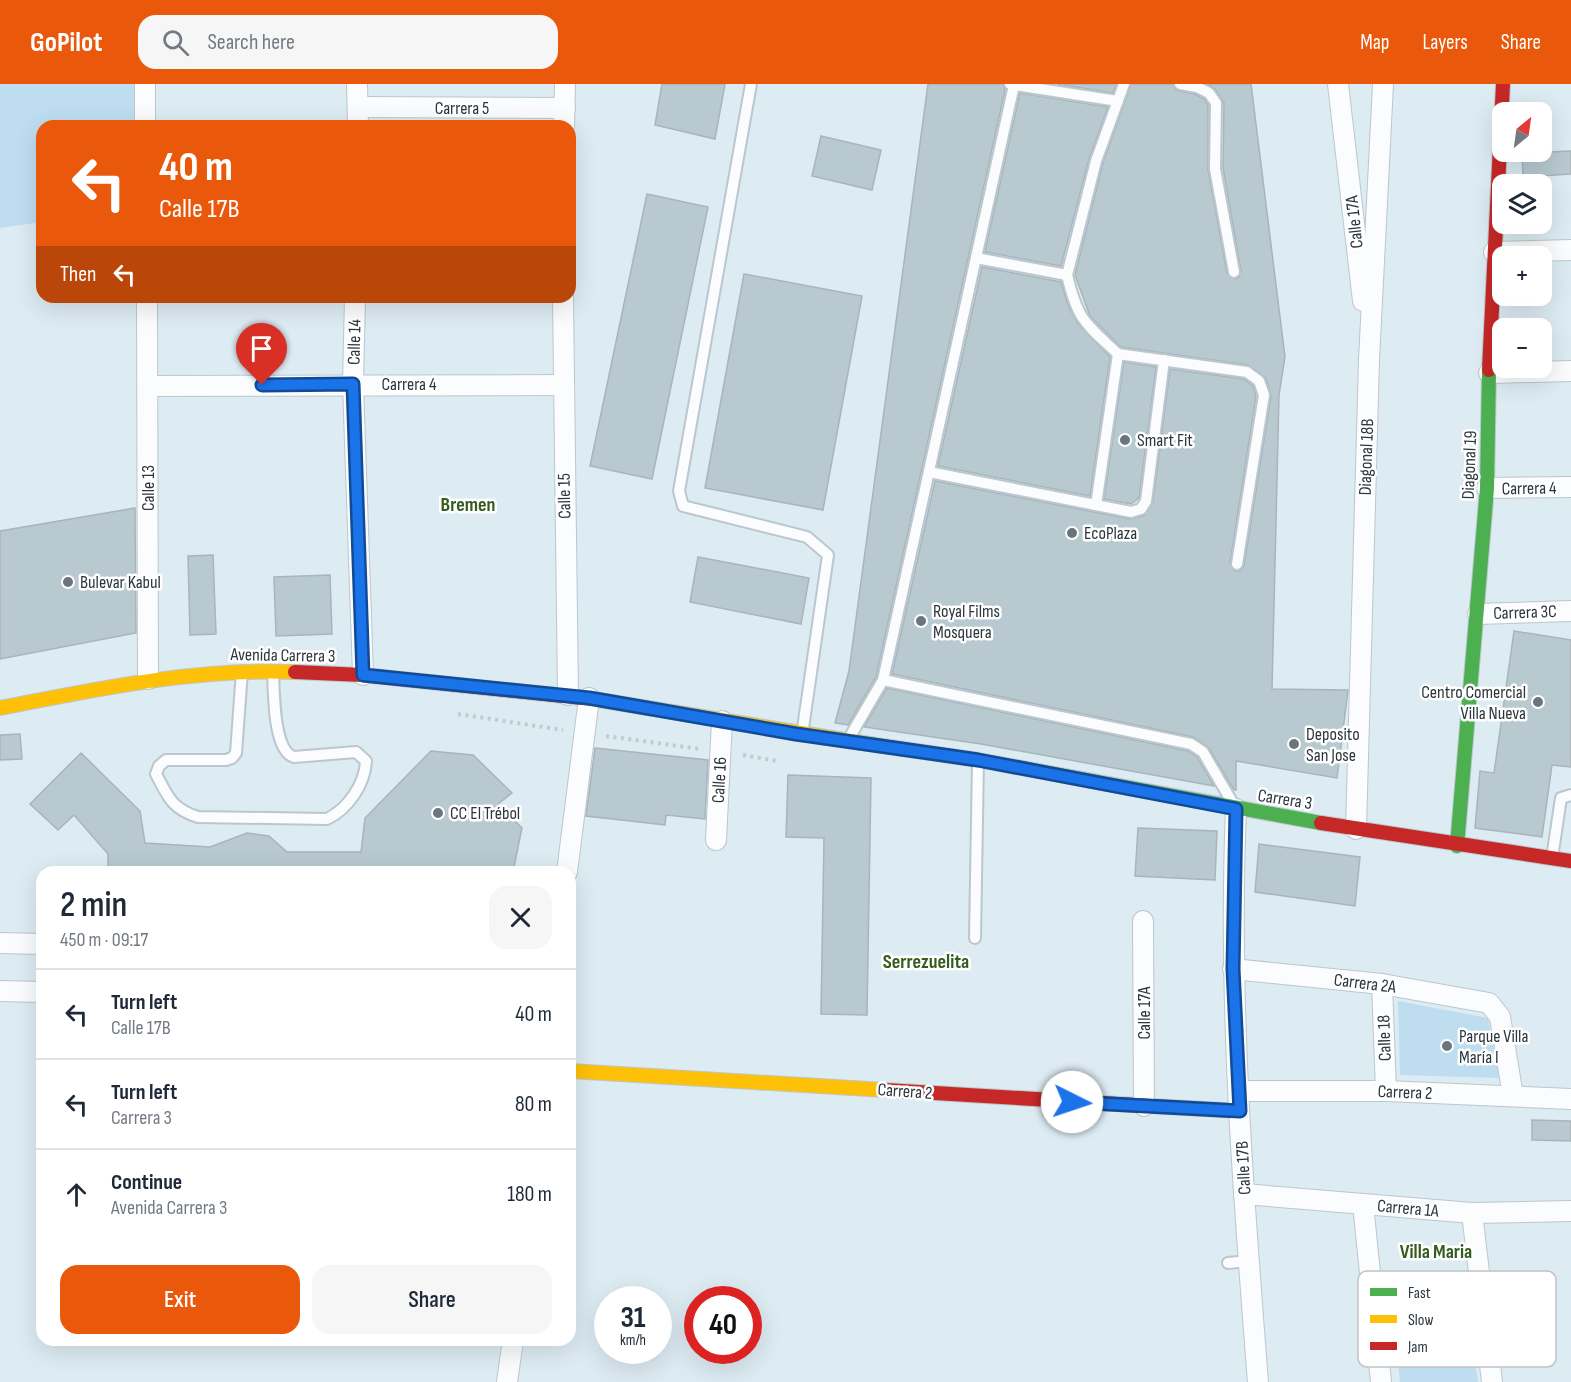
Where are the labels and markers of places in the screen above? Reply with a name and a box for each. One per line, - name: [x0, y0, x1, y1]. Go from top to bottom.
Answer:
- pin: [236, 323, 287, 385]
- place label: Smart Fit: [1137, 430, 1193, 451]
- marker: Smart Fit: [1118, 433, 1132, 447]
- place label: EcoPlaza: [1084, 523, 1137, 544]
- marker: EcoPlaza: [1065, 526, 1079, 540]
- place label: Bulevar Kabul: [80, 572, 161, 593]
- marker: Bulevar Kabul: [61, 575, 75, 589]
- place label: Royal Films Mosquera: [933, 601, 1000, 643]
- marker: Royal Films Mosquera: [914, 614, 928, 628]
- place label: Centro Comercial Villa Nueva: [1421, 682, 1526, 724]
- marker: Centro Comercial Villa Nueva: [1531, 695, 1545, 709]
- place label: Deposito San Jose: [1306, 724, 1360, 766]
- marker: Deposito San Jose: [1287, 737, 1301, 751]
- place label: CC El Trébol: [450, 803, 520, 824]
- marker: CC El Trébol: [431, 806, 445, 820]
- place label: Parque Villa María I: [1459, 1026, 1528, 1068]
- marker: Parque Villa María I: [1440, 1039, 1454, 1053]

